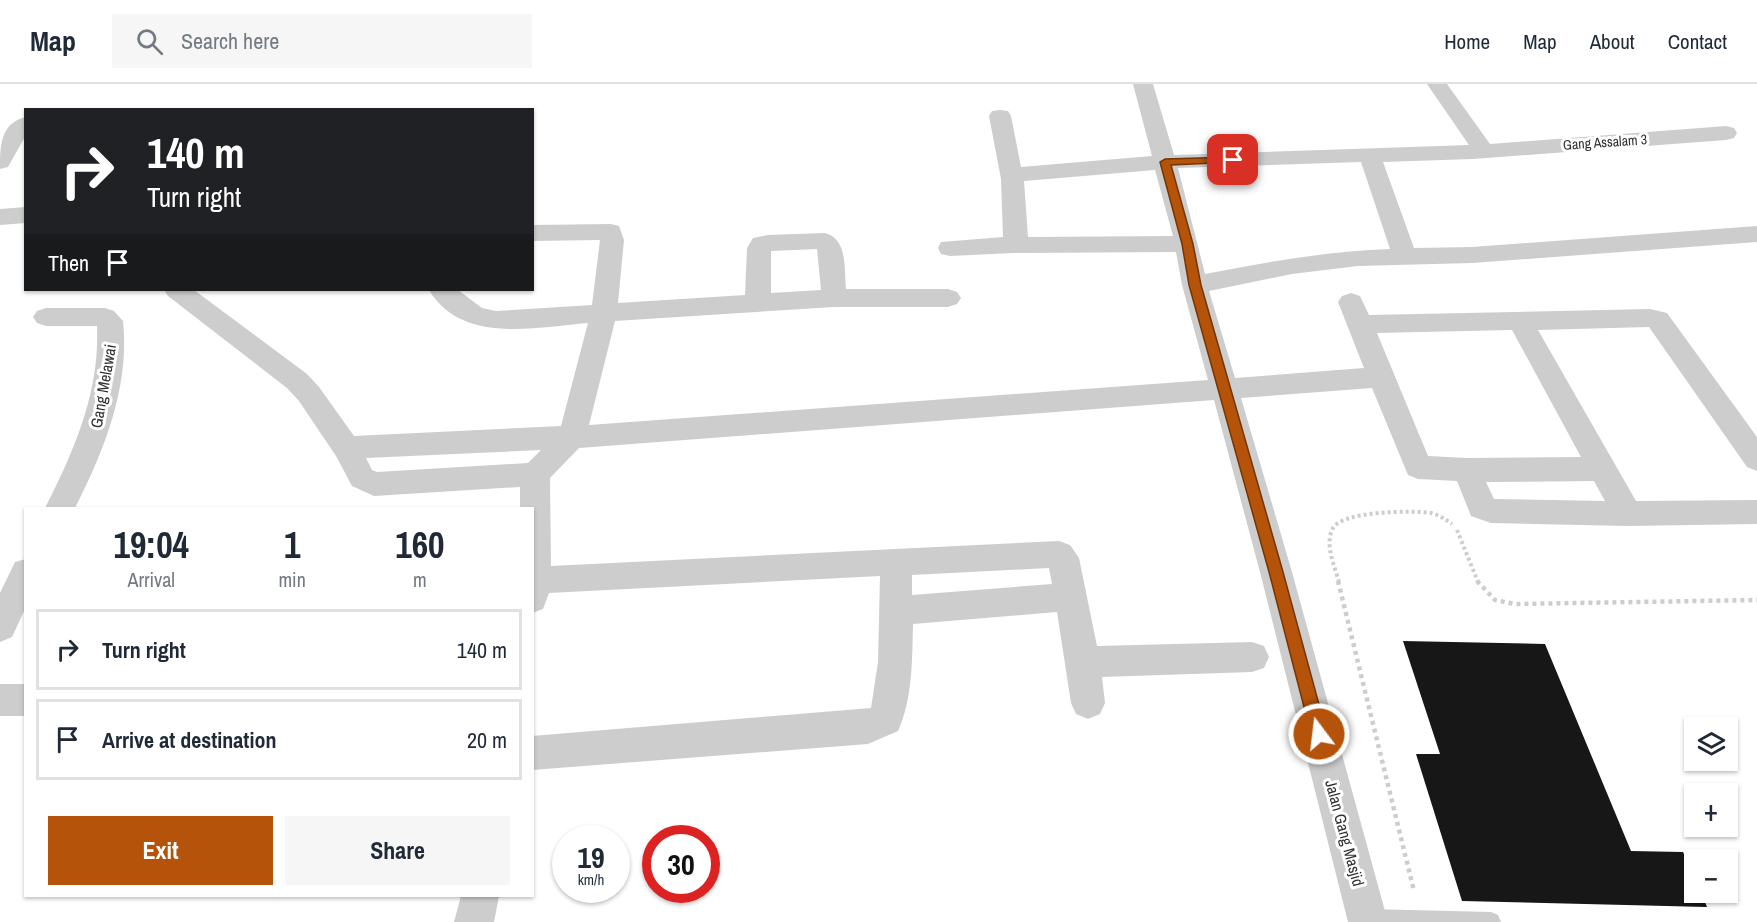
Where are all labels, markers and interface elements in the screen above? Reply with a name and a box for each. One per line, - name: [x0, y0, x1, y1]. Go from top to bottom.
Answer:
- search box: [112, 14, 532, 68]
- text: Map: [30, 22, 76, 60]
- icon: search: [133, 25, 166, 58]
- text: Search here: [181, 26, 279, 56]
- text: Home: [1444, 27, 1490, 56]
- text: Map: [1523, 27, 1557, 56]
- text: About: [1590, 27, 1635, 56]
- text: Contact: [1668, 27, 1727, 56]
- text: 140 m: [147, 125, 245, 181]
- street label: Gang Assalam 3: [1562, 130, 1648, 154]
- icon: right: [48, 132, 126, 210]
- pin: [1207, 134, 1258, 185]
- icon: arrive: [1216, 143, 1249, 176]
- text: Turn right: [147, 179, 241, 215]
- icon: arrive: [101, 246, 134, 279]
- text: Then: [48, 248, 89, 278]
- street label: Gang Melawai: [85, 342, 121, 430]
- text: 19:04: [113, 521, 189, 569]
- text: 1: [284, 521, 300, 569]
- text: 160: [395, 521, 445, 569]
- text: Arrival: [128, 566, 175, 593]
- text: min: [278, 566, 306, 593]
- text: m: [413, 566, 427, 593]
- icon: right: [51, 633, 84, 666]
- text: Turn right: [102, 635, 186, 665]
- text: 140 m: [457, 635, 507, 665]
- position arrow: [1287, 702, 1351, 766]
- map controls: [1684, 717, 1738, 903]
- button: layers: [1684, 717, 1738, 771]
- icon: arrive: [51, 723, 84, 756]
- text: Arrive at destination: [102, 725, 276, 755]
- text: 20 m: [467, 725, 507, 755]
- street label: Jalan Gang Masjid: [1320, 777, 1370, 889]
- button: +: [1684, 783, 1738, 837]
- button: Exit: [48, 816, 273, 885]
- button: Share: [285, 816, 510, 885]
- speed limit sign: 30: [642, 825, 720, 903]
- text: 19: [577, 837, 605, 877]
- button: −: [1684, 849, 1738, 903]
- text: km/h: [578, 869, 604, 890]

